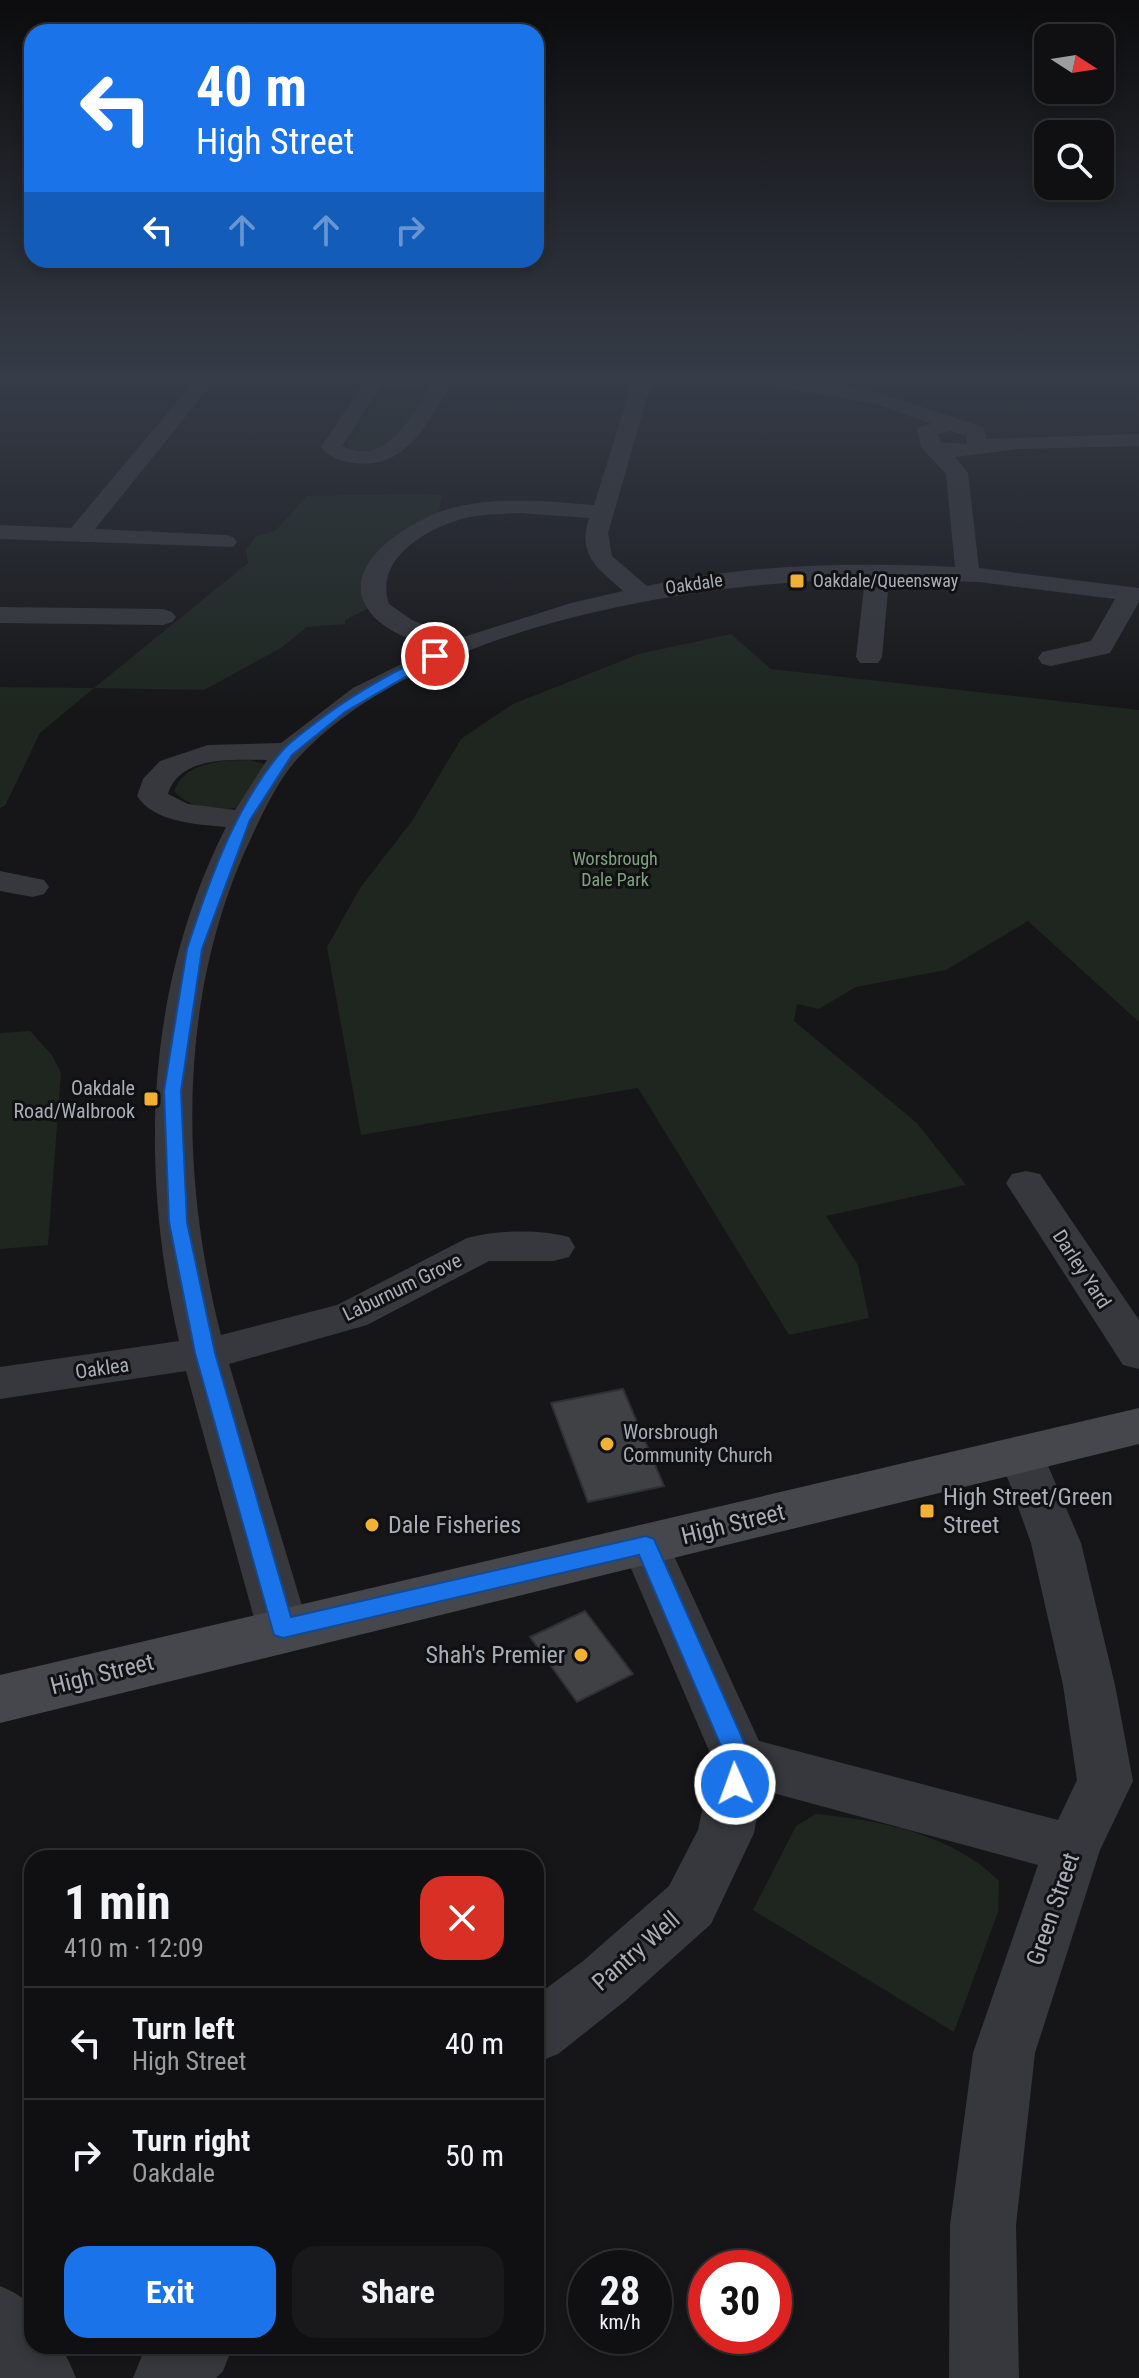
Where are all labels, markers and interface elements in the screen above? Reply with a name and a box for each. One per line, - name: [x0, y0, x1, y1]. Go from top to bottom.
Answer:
- north arrow: [1034, 24, 1114, 104]
- map controls: [1034, 24, 1114, 200]
- text: 40 m: [196, 54, 307, 120]
- icon: left: [64, 56, 168, 160]
- button: search: [1034, 120, 1114, 200]
- text: High Street: [196, 121, 354, 163]
- icon: left: [136, 208, 180, 252]
- icon: ahead: [220, 208, 264, 252]
- icon: ahead: [304, 208, 348, 252]
- icon: right: [388, 208, 432, 252]
- street label: Oakdale: [664, 569, 724, 598]
- place label: Oakdale/Queensway: [813, 570, 959, 591]
- marker: Oakdale/Queensway: [788, 572, 806, 590]
- pin: [401, 622, 469, 690]
- icon: arrive: [413, 634, 457, 678]
- park label: Worsbrough Dale Park: [572, 848, 658, 890]
- place label: Oakdale Road/Walbrook: [13, 1076, 135, 1123]
- marker: Oakdale Road/Walbrook: [142, 1090, 160, 1108]
- street label: Darley Yard: [1048, 1225, 1116, 1313]
- street label: Laburnum Grove: [339, 1248, 465, 1326]
- street label: Oaklea: [74, 1352, 130, 1384]
- place label: Worsbrough Community Church: [623, 1420, 773, 1467]
- marker: Worsbrough Community Church: [598, 1435, 616, 1453]
- place label: High Street/Green Street: [943, 1483, 1113, 1539]
- street label: High Street: [678, 1498, 788, 1550]
- marker: High Street/Green Street: [918, 1502, 936, 1520]
- place label: Dale Fisheries: [388, 1511, 521, 1539]
- marker: Dale Fisheries: [363, 1516, 381, 1534]
- place label: Shah's Premier: [426, 1641, 565, 1669]
- marker: Shah's Premier: [572, 1646, 590, 1664]
- street label: High Street: [47, 1648, 157, 1700]
- position arrow: [693, 1742, 777, 1826]
- street label: Green Street: [1021, 1849, 1085, 1969]
- text: 1 min: [64, 1874, 171, 1931]
- button: close: [420, 1876, 504, 1960]
- street label: Pantry Well: [587, 1905, 685, 1997]
- text: 410 m · 12:09: [64, 1933, 204, 1963]
- text: Turn left: [132, 2011, 235, 2046]
- icon: left: [64, 2021, 108, 2065]
- text: 40 m: [445, 2026, 504, 2061]
- text: High Street: [132, 2046, 246, 2076]
- text: Turn right: [132, 2123, 250, 2158]
- icon: right: [64, 2133, 108, 2177]
- text: 50 m: [445, 2138, 504, 2173]
- text: Oakdale: [132, 2158, 215, 2188]
- button: Exit: [64, 2246, 276, 2338]
- button: Share: [292, 2246, 504, 2338]
- speed limit sign: 30: [688, 2250, 792, 2354]
- text: 28: [600, 2268, 640, 2315]
- text: km/h: [599, 2310, 641, 2334]

